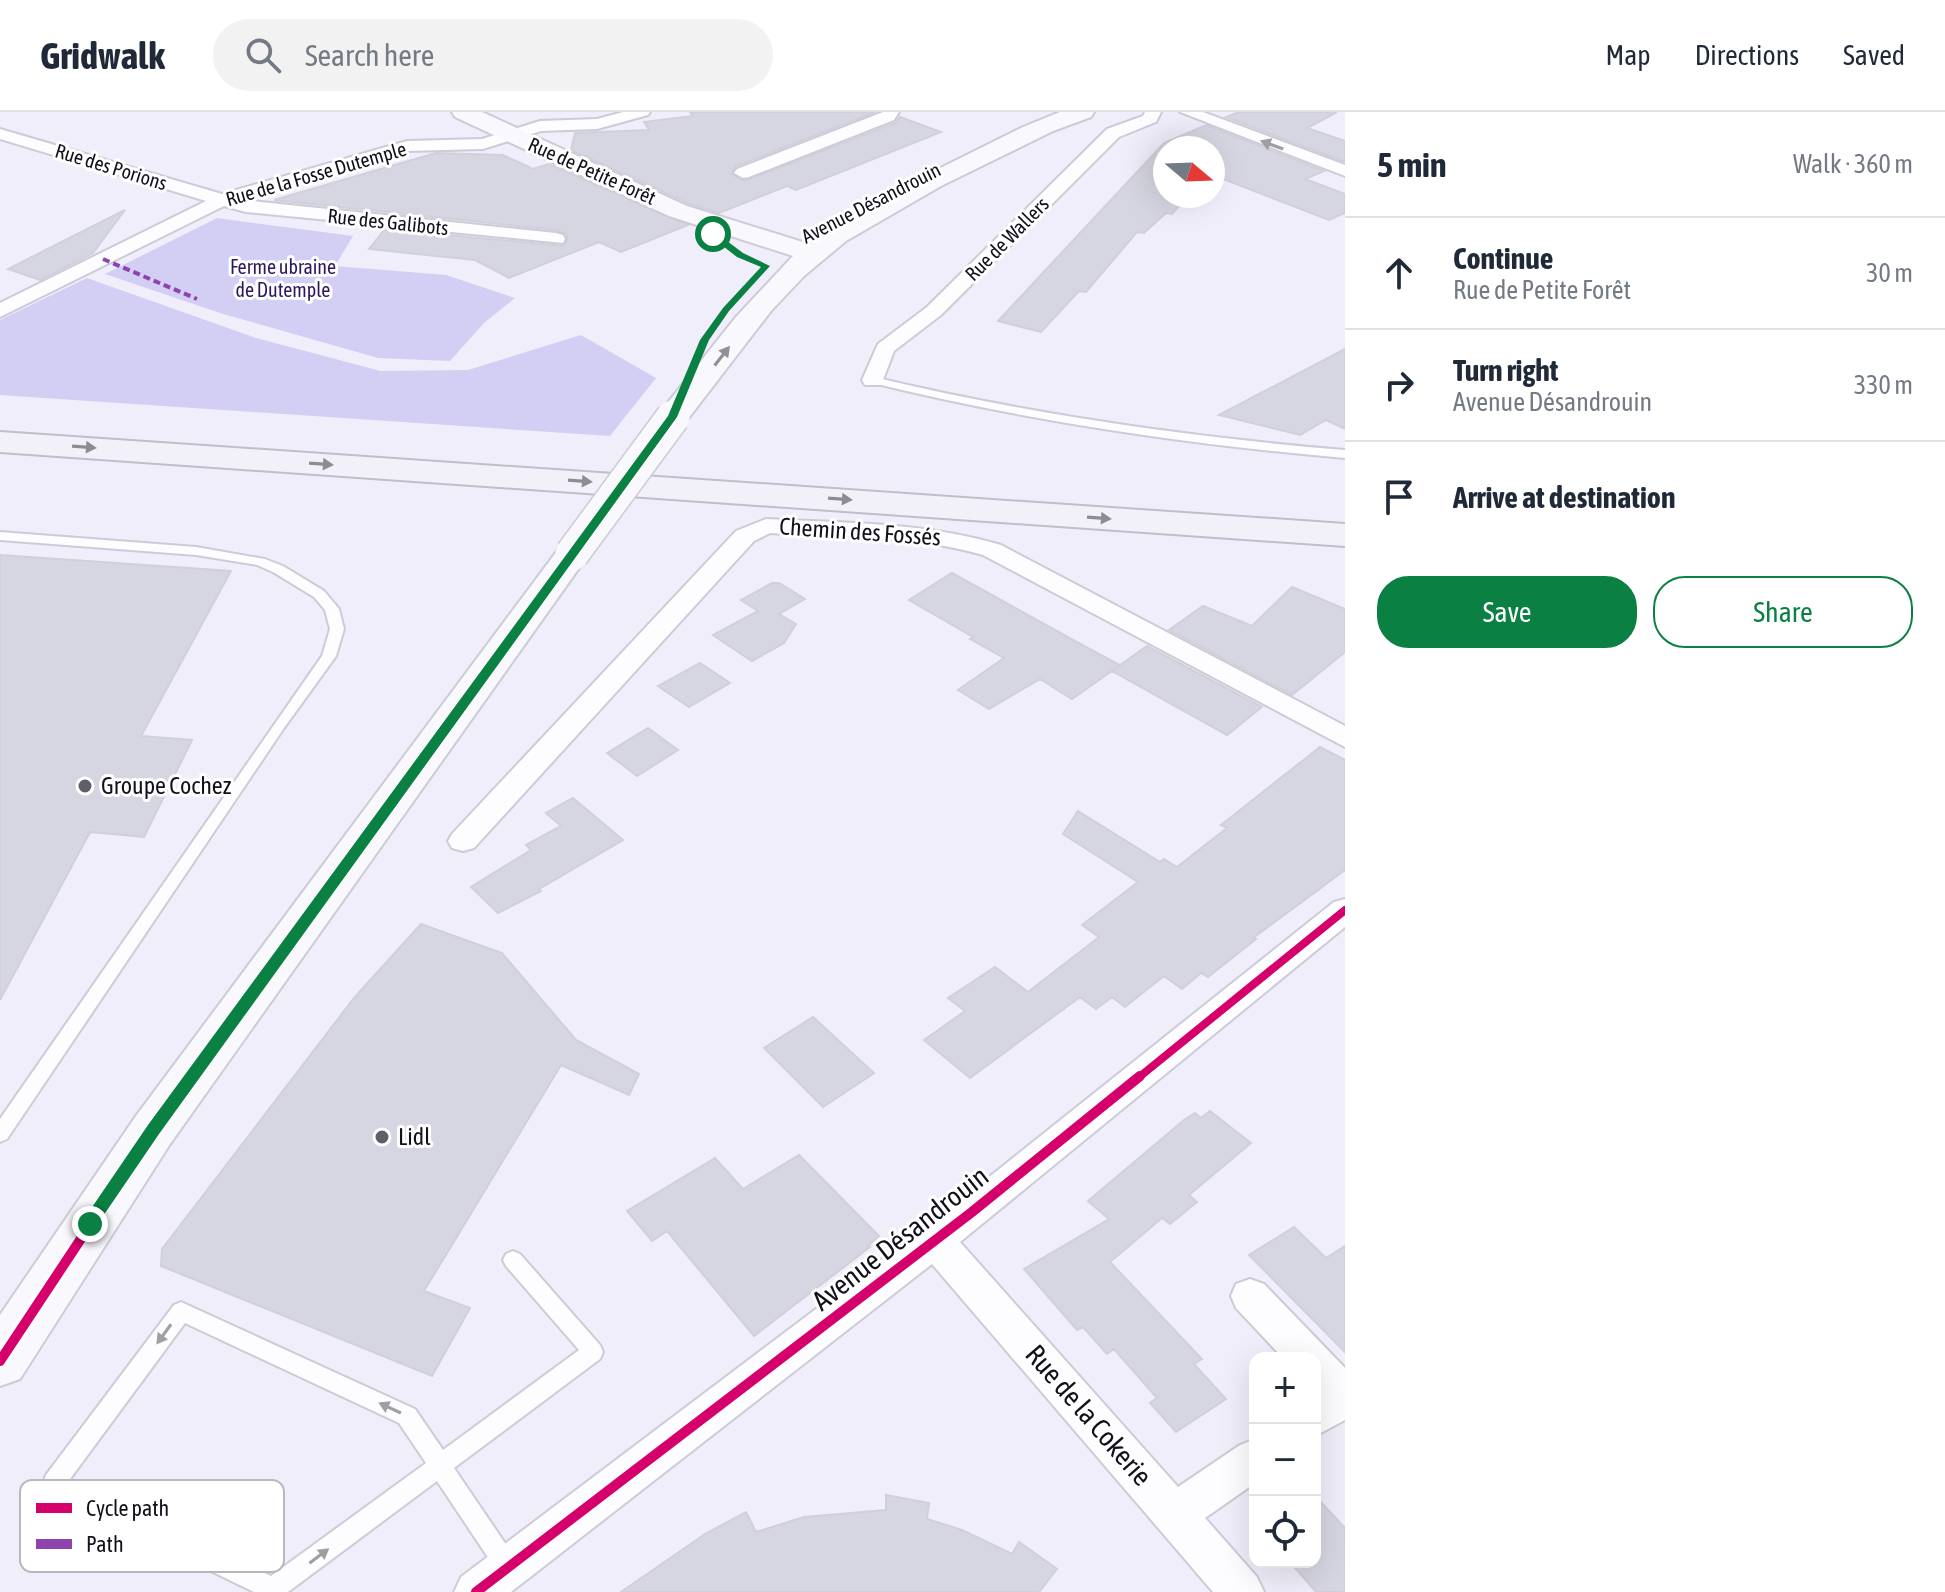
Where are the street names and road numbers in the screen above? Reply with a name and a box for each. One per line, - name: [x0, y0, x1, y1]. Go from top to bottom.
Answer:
- street label: Rue de Petite Forêt: [525, 132, 660, 209]
- street label: Rue de la Fosse Dutemple: [223, 137, 409, 210]
- street label: Rue des Porions: [53, 139, 170, 194]
- street label: Avenue Désandrouin: [797, 158, 944, 248]
- street label: Rue de Wallers: [960, 192, 1053, 285]
- street label: Rue des Galibots: [327, 204, 450, 239]
- street label: Chemin des Fossés: [778, 512, 942, 551]
- street label: Avenue Désandrouin: [806, 1159, 994, 1317]
- street label: Rue de la Cokerie: [1019, 1338, 1159, 1492]

